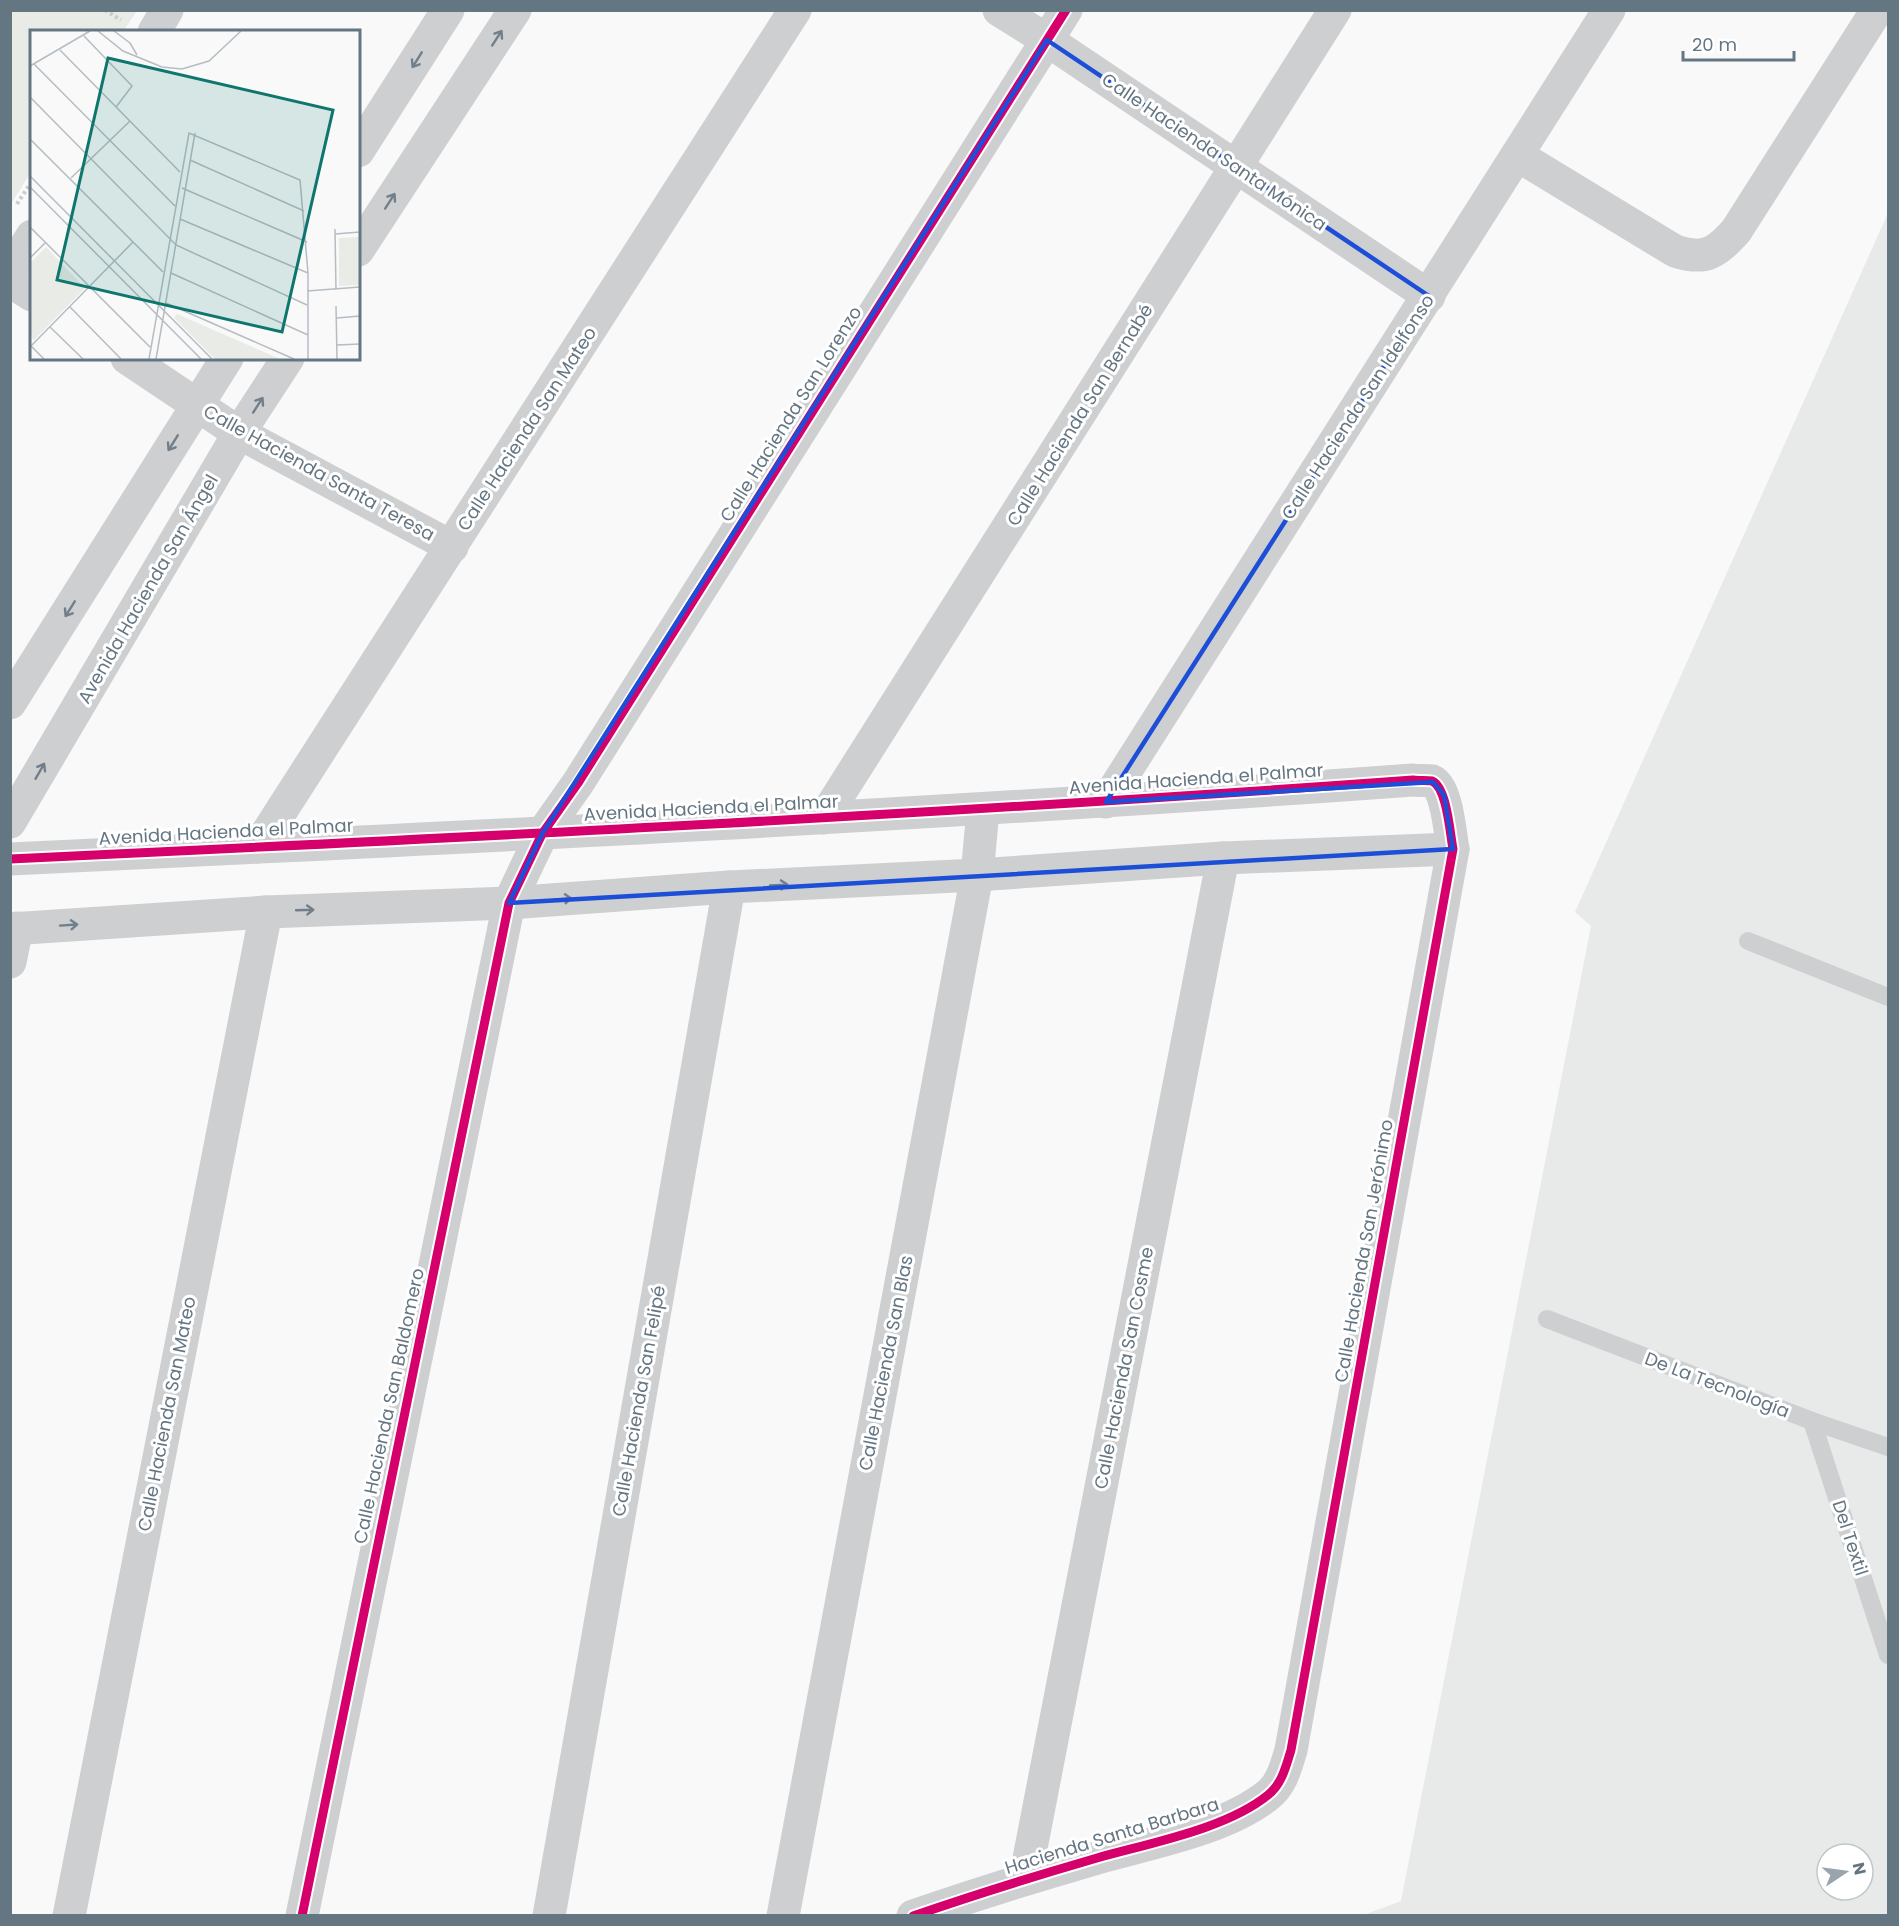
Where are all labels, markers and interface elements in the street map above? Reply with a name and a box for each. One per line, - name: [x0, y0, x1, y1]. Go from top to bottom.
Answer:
- scale bar: [1683, 24, 1794, 62]
- inset map: [30, 30, 360, 360]
- one-way arrow: [491, 30, 503, 47]
- text: 20 m: [1692, 32, 1737, 57]
- one-way arrow: [410, 51, 422, 68]
- street label: Calle Hacienda Santa Mónica: [1097, 67, 1332, 236]
- one-way arrow: [384, 193, 397, 210]
- street label: Calle Hacienda San Idelfonso: [1275, 289, 1440, 524]
- street label: Calle Hacienda San Bernabé: [1001, 299, 1158, 531]
- street label: Calle Hacienda San Lorenzo: [714, 301, 867, 526]
- street label: Calle Hacienda San Mateo: [451, 322, 602, 536]
- one-way arrow: [252, 397, 264, 414]
- street label: Calle Hacienda Santa Teresa: [199, 398, 439, 547]
- one-way arrow: [167, 435, 180, 452]
- street label: Avenida Hacienda San Ángel: [72, 470, 224, 708]
- one-way arrow: [63, 600, 75, 617]
- street label: Avenida Hacienda el Palmar: [1068, 757, 1324, 800]
- one-way arrow: [35, 763, 47, 780]
- street label: Avenida Hacienda el Palmar: [583, 788, 839, 827]
- street label: Avenida Hacienda el Palmar: [98, 812, 354, 851]
- one-way arrow: [768, 879, 788, 890]
- one-way arrow: [553, 893, 573, 904]
- one-way arrow: [295, 905, 315, 916]
- one-way arrow: [58, 919, 78, 930]
- street label: Calle Hacienda San Jerónimo: [1328, 1117, 1399, 1384]
- street label: Calle Hacienda San Cosme: [1088, 1245, 1159, 1491]
- street label: Calle Hacienda San Blas: [852, 1253, 919, 1473]
- street label: Calle Hacienda San Baldomero: [347, 1266, 430, 1546]
- street label: Calle Hacienda San Felipé: [606, 1283, 671, 1518]
- street label: Calle Hacienda San Mateo: [131, 1294, 202, 1533]
- street label: De La Tecnología: [1641, 1345, 1793, 1424]
- street label: Del Textil: [1827, 1497, 1874, 1579]
- street label: Hacienda Santa Barbara: [1002, 1791, 1222, 1880]
- north arrow: [1815, 1842, 1875, 1902]
- text: N: [1847, 1860, 1872, 1877]

